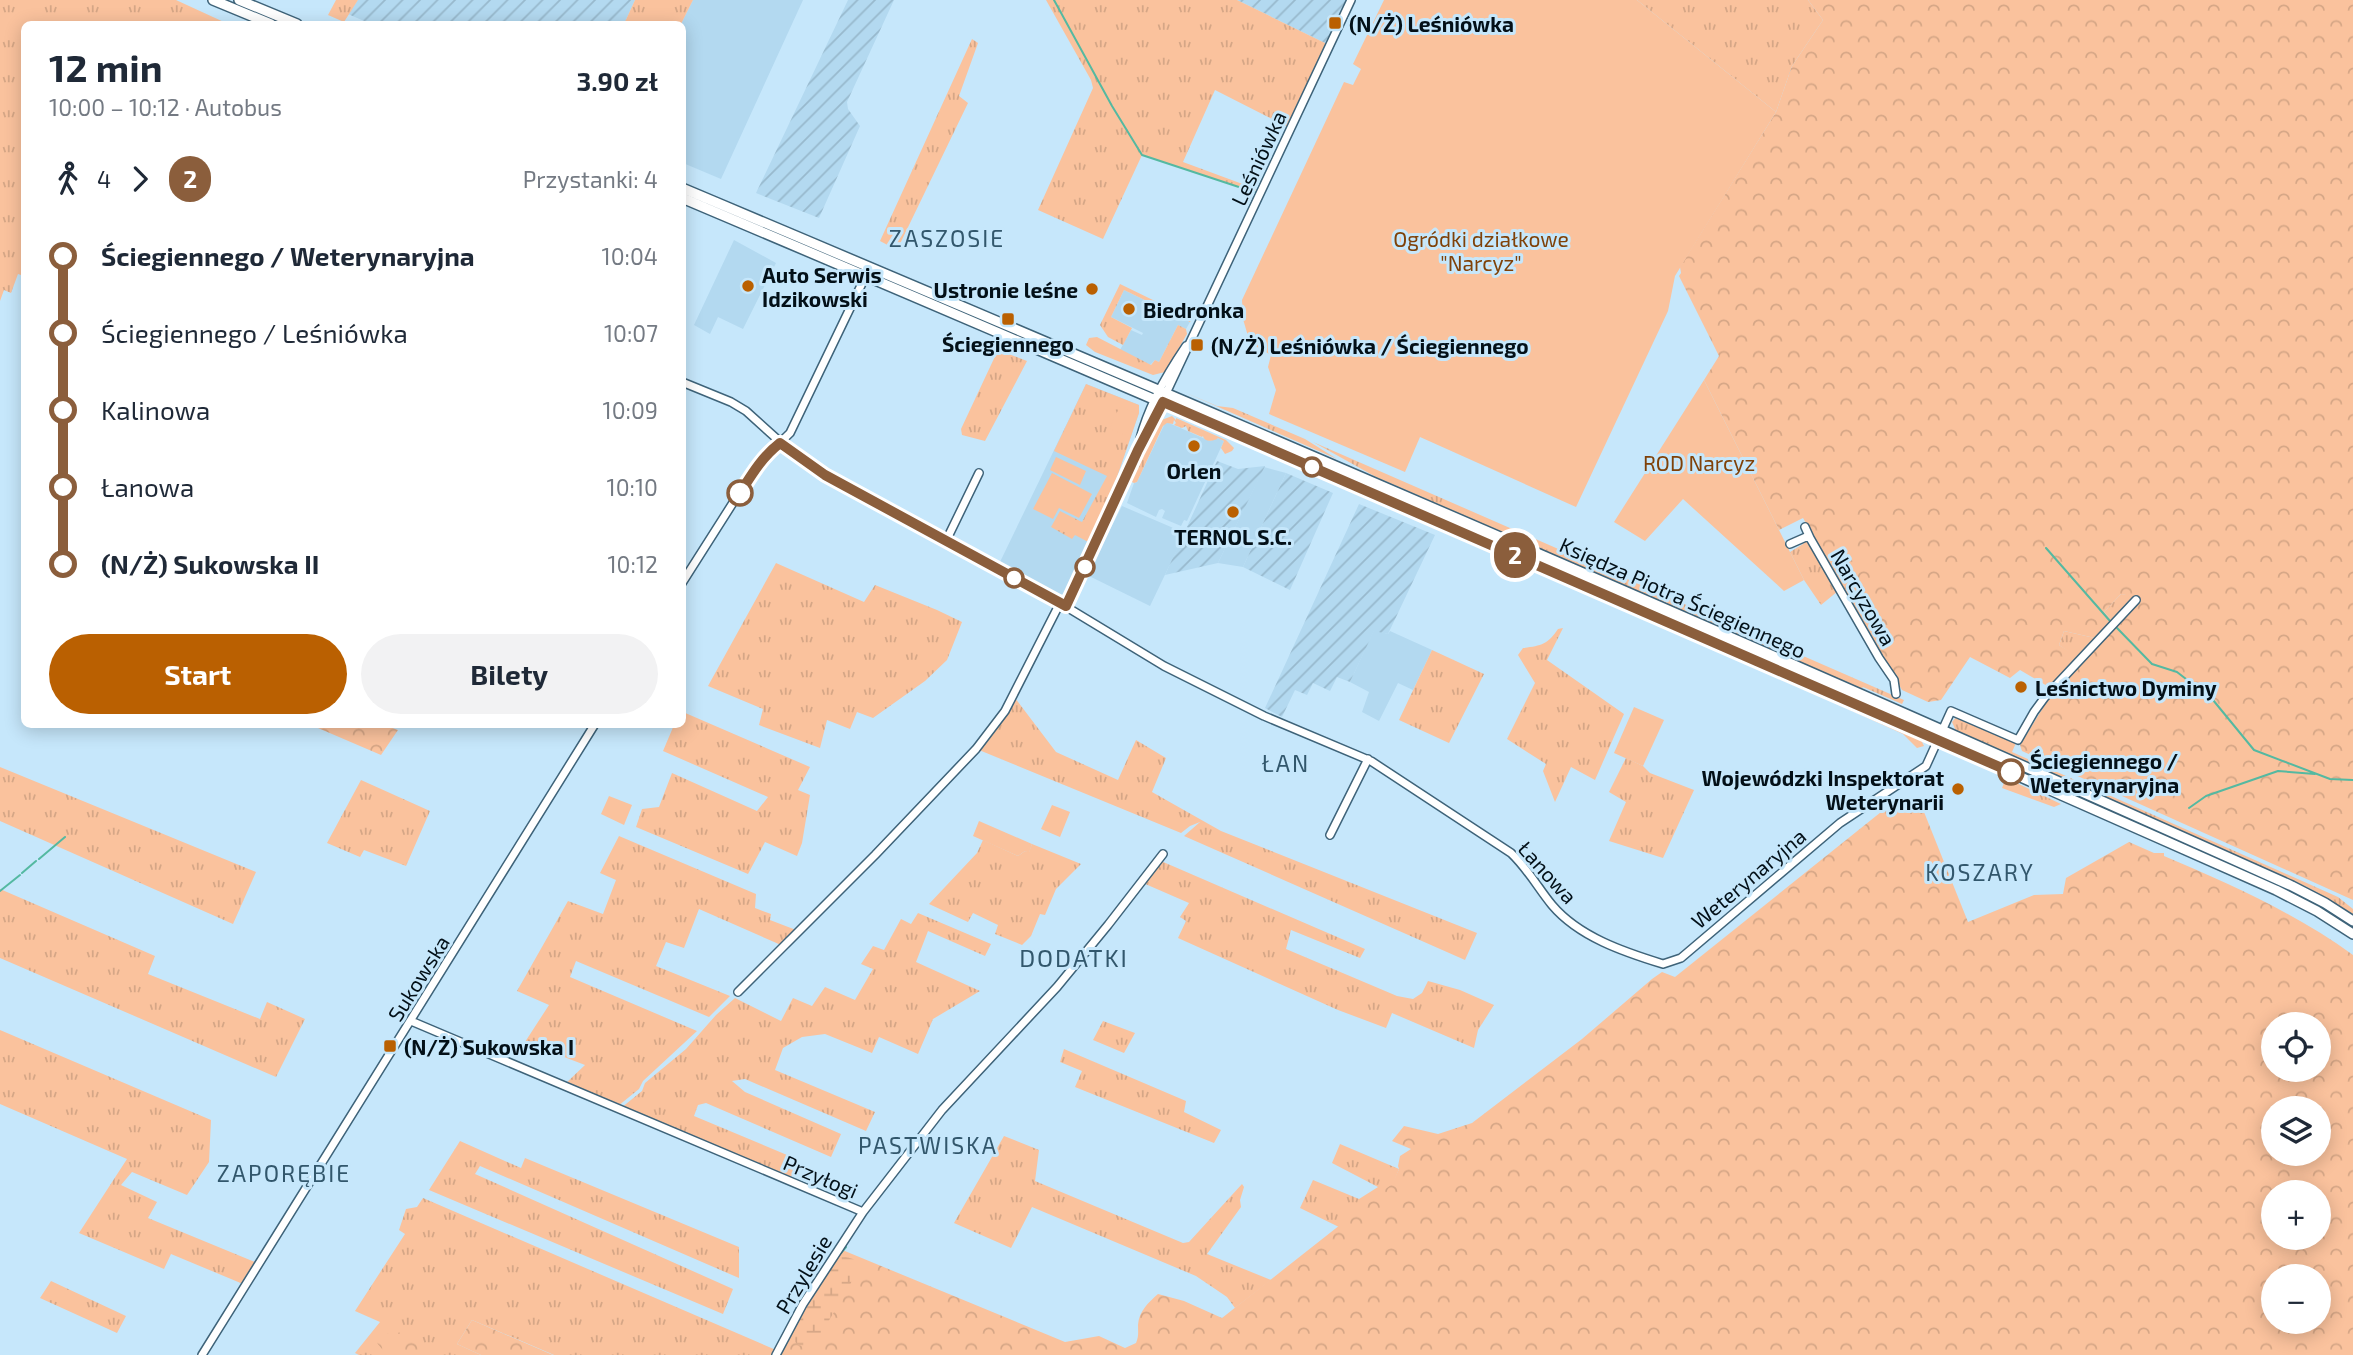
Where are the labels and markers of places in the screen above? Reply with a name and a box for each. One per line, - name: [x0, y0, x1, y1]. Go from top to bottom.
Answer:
- place label: (N/Ż) Leśniówka: [1349, 11, 1514, 36]
- marker: (N/Ż) Leśniówka: [1327, 15, 1343, 31]
- place label: Auto Serwis Idzikowski: [762, 262, 882, 311]
- place label: Ustronie leśne: [934, 277, 1078, 302]
- marker: Auto Serwis Idzikowski: [740, 278, 756, 294]
- marker: Ustronie leśne: [1084, 281, 1100, 297]
- place label: Biedronka: [1143, 297, 1244, 322]
- marker: Biedronka: [1121, 301, 1137, 317]
- marker: Ściegiennego: [1000, 311, 1016, 327]
- place label: Ściegiennego: [942, 331, 1074, 356]
- place label: (N/Ż) Leśniówka / Ściegiennego: [1211, 333, 1529, 358]
- marker: (N/Ż) Leśniówka / Ściegiennego: [1189, 337, 1205, 353]
- marker: Orlen: [1186, 438, 1202, 454]
- unlabelled marker: [1302, 457, 1322, 477]
- place label: Orlen: [1167, 458, 1221, 483]
- unlabelled marker: [727, 480, 753, 506]
- marker: TERNOL S.C.: [1225, 504, 1241, 520]
- place label: TERNOL S.C.: [1174, 524, 1292, 549]
- unlabelled marker: [1075, 557, 1095, 577]
- unlabelled marker: [1004, 568, 1024, 588]
- place label: Leśnictwo Dyminy: [2035, 675, 2217, 701]
- marker: Leśnictwo Dyminy: [2013, 679, 2029, 695]
- place label: Ściegiennego / Weterynaryjna: [2030, 748, 2179, 798]
- marker: Ściegiennego / Weterynaryjna: [1998, 759, 2024, 785]
- place label: Wojewódzki Inspektorat Weterynarii: [1701, 765, 1944, 815]
- marker: Wojewódzki Inspektorat Weterynarii: [1950, 781, 1966, 797]
- place label: (N/Ż) Sukowska I: [404, 1034, 574, 1059]
- marker: (N/Ż) Sukowska I: [382, 1038, 398, 1054]

